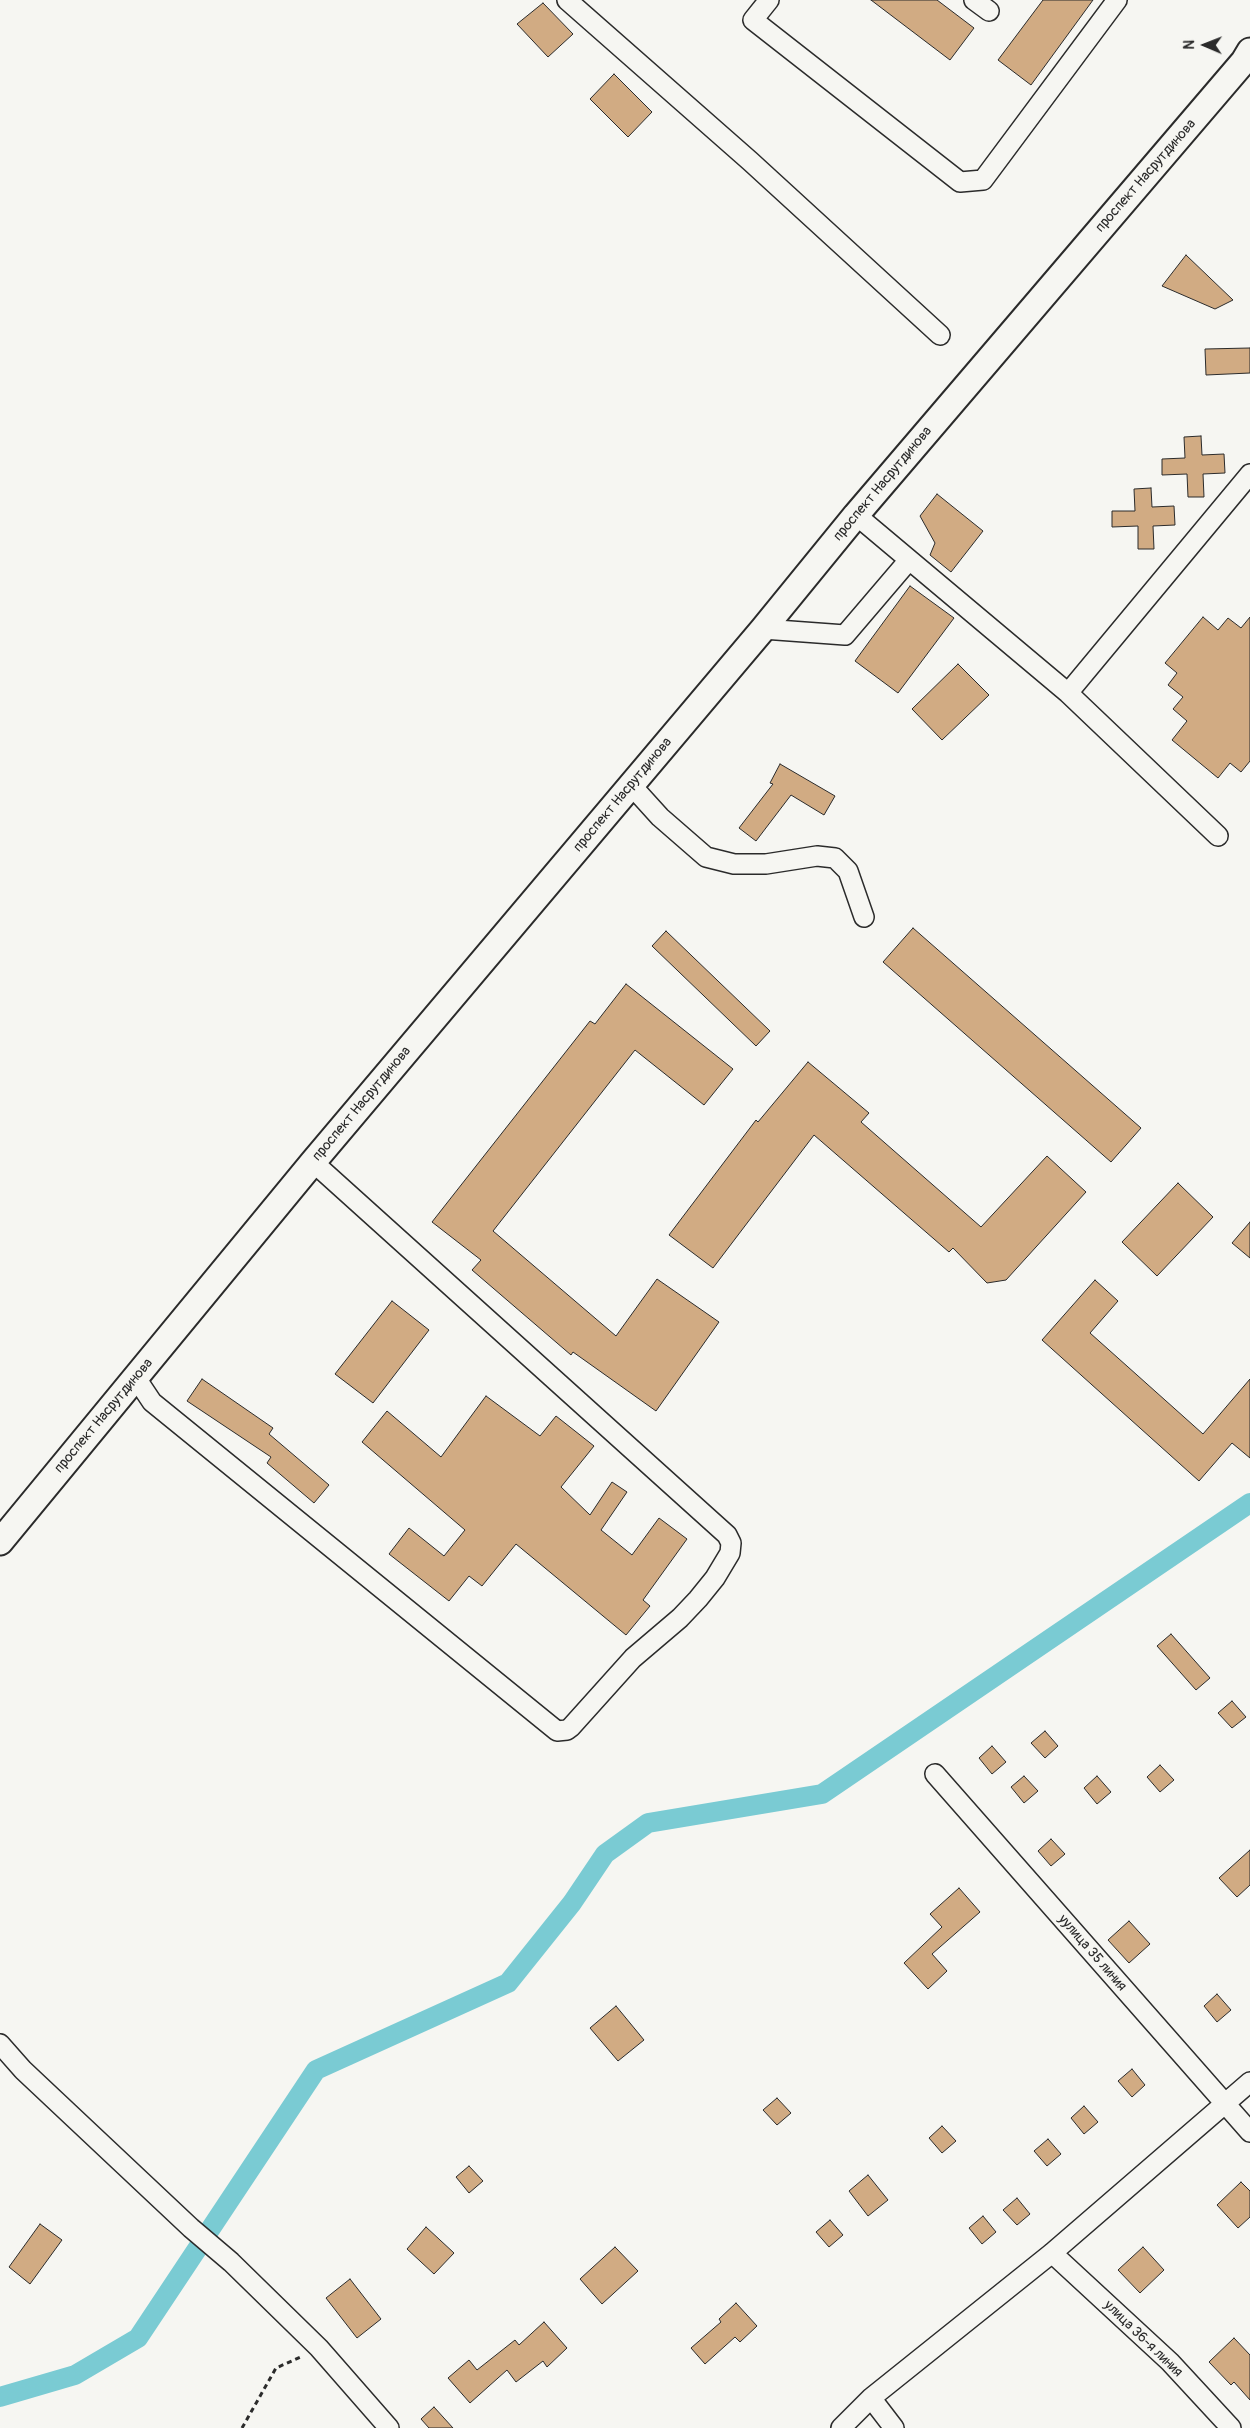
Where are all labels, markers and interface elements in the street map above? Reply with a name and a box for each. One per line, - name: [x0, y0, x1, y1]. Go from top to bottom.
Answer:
- north arrow: [1180, 20, 1230, 70]
- text: N: [1181, 40, 1198, 50]
- street label: проспект Насрутдинова: [1092, 116, 1200, 236]
- street label: проспект Насрутдинова: [830, 423, 936, 545]
- street label: проспект Насрутдинова: [570, 734, 676, 856]
- street label: проспект Насрутдинова: [309, 1043, 415, 1165]
- street label: проспект Насрутдинова: [51, 1355, 157, 1477]
- street label: уулица 35 линия: [1054, 1911, 1130, 1995]
- street label: улица 36-я линия: [1100, 2297, 1186, 2381]

